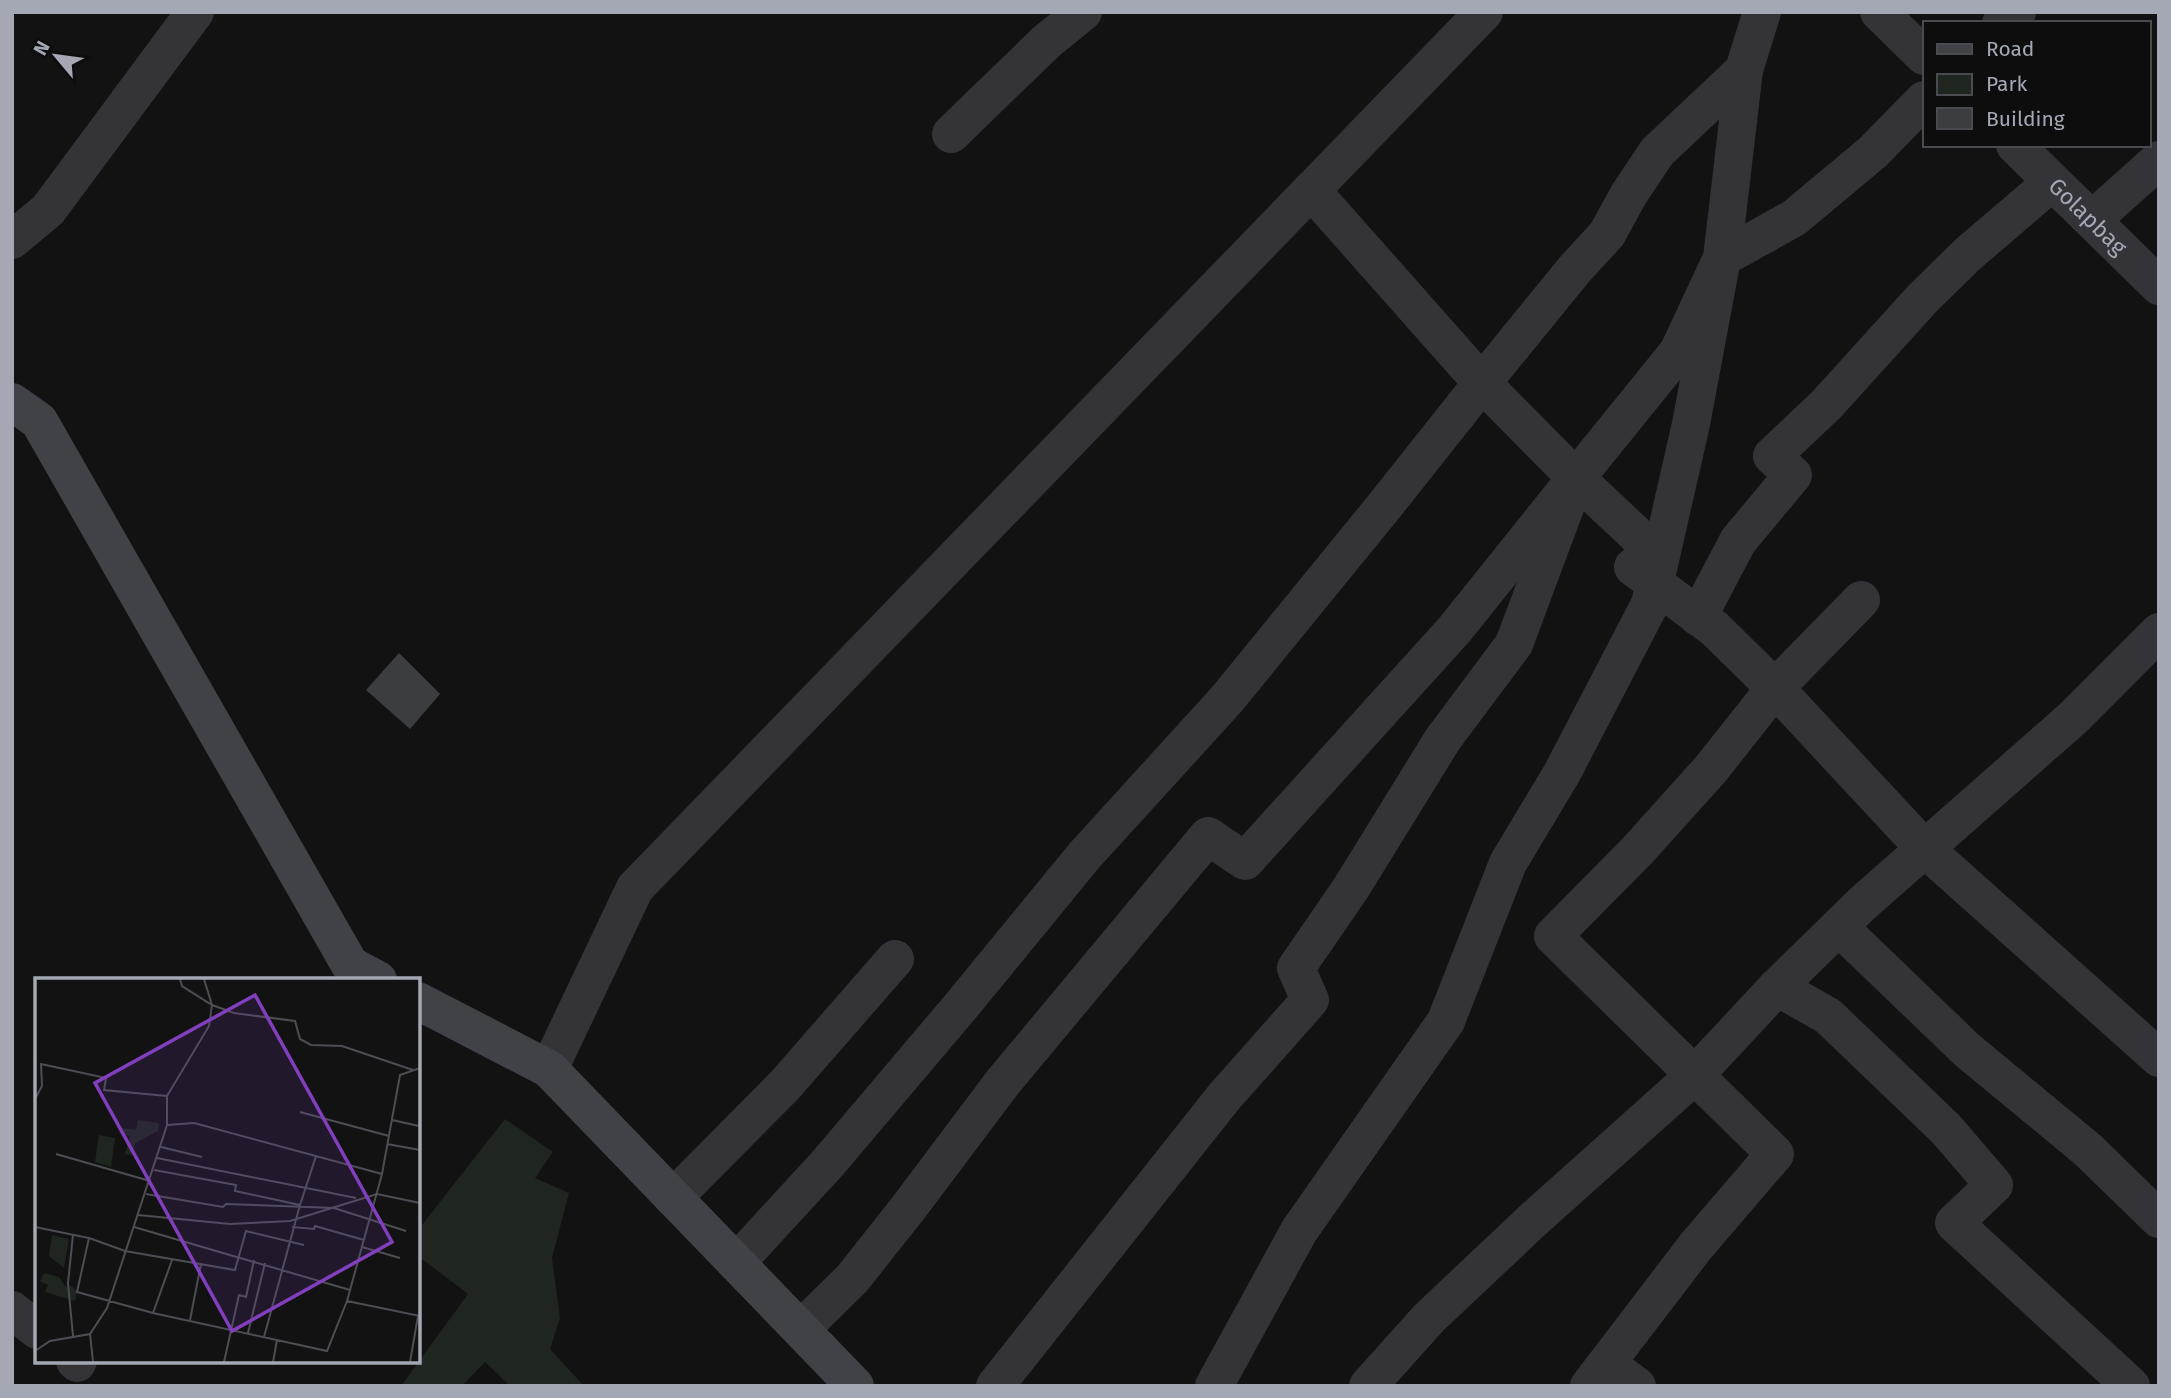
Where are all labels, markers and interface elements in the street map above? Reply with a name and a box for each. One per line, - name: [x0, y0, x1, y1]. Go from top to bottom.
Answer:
- north arrow: [21, 21, 91, 91]
- legend: [1923, 21, 2150, 147]
- text: Road: [1986, 36, 2034, 62]
- text: N: [28, 37, 55, 59]
- text: Park: [1986, 71, 2028, 97]
- text: Building: [1986, 106, 2065, 132]
- street label: Golapbag: [2043, 172, 2133, 261]
- inset map: [35, 978, 420, 1363]

